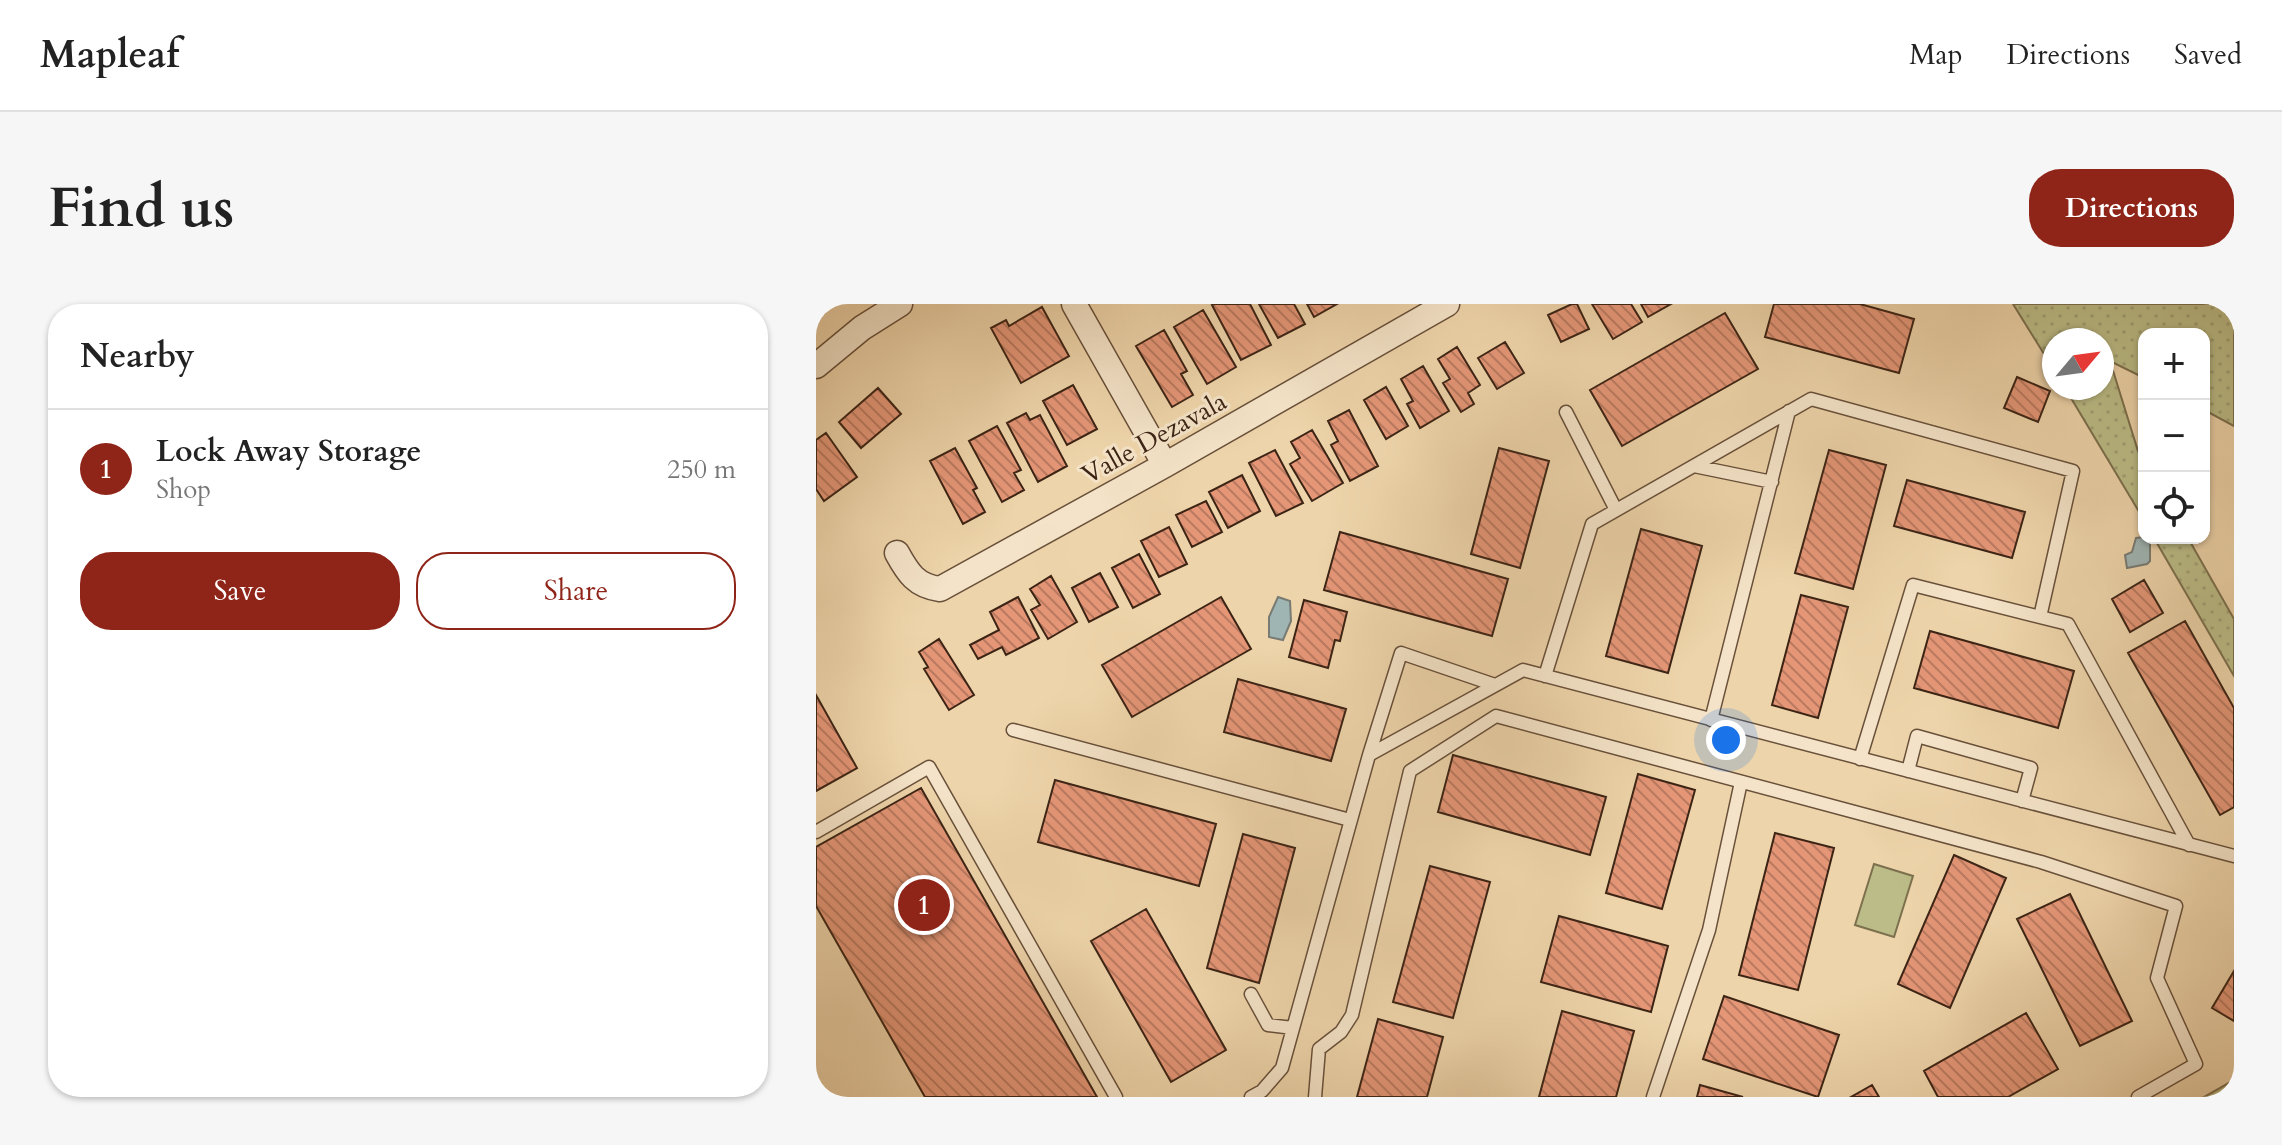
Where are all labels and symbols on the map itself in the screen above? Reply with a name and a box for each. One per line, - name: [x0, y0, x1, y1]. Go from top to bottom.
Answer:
- north arrow: [2042, 328, 2114, 400]
- street label: Valle Dezavala: [1075, 384, 1233, 492]
- your location: [1706, 720, 1746, 760]
- pin: 1: [898, 875, 950, 935]

